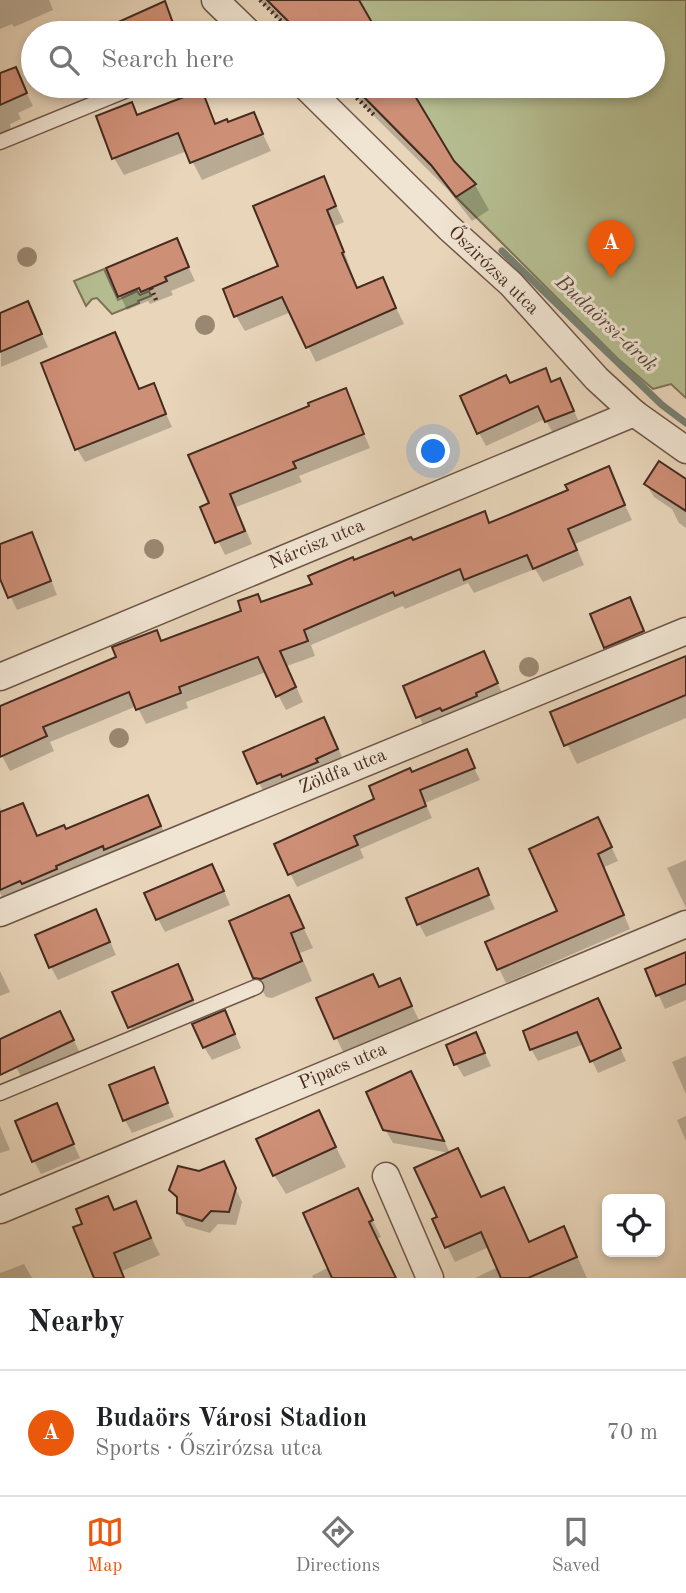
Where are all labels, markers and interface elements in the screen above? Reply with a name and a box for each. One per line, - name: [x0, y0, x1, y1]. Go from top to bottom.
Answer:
- search box: [21, 21, 665, 98]
- icon: search: [45, 41, 83, 79]
- text: Search here: [101, 47, 234, 73]
- street label: Őszirózsa utca: [444, 220, 546, 319]
- pin: A: [588, 220, 634, 278]
- water label: Budaörsi-árok: [550, 271, 661, 377]
- your location: [416, 434, 450, 468]
- street label: Nárcisz utca: [267, 516, 368, 574]
- street label: Zöldfa utca: [297, 746, 390, 798]
- street label: Pipacs utca: [296, 1040, 390, 1094]
- map controls: [602, 1194, 665, 1257]
- button: locate: [602, 1194, 665, 1257]
- text: Nearby: [28, 1308, 125, 1338]
- text: Budaörs Városi Stadion: [95, 1406, 367, 1432]
- text: A: [42, 1421, 60, 1444]
- text: 70 m: [607, 1421, 658, 1444]
- text: Sports · Őszirózsa utca: [95, 1437, 322, 1460]
- tab: Map: [86, 1513, 124, 1578]
- tab: Directions: [296, 1513, 380, 1578]
- tab: Saved: [552, 1513, 600, 1578]

